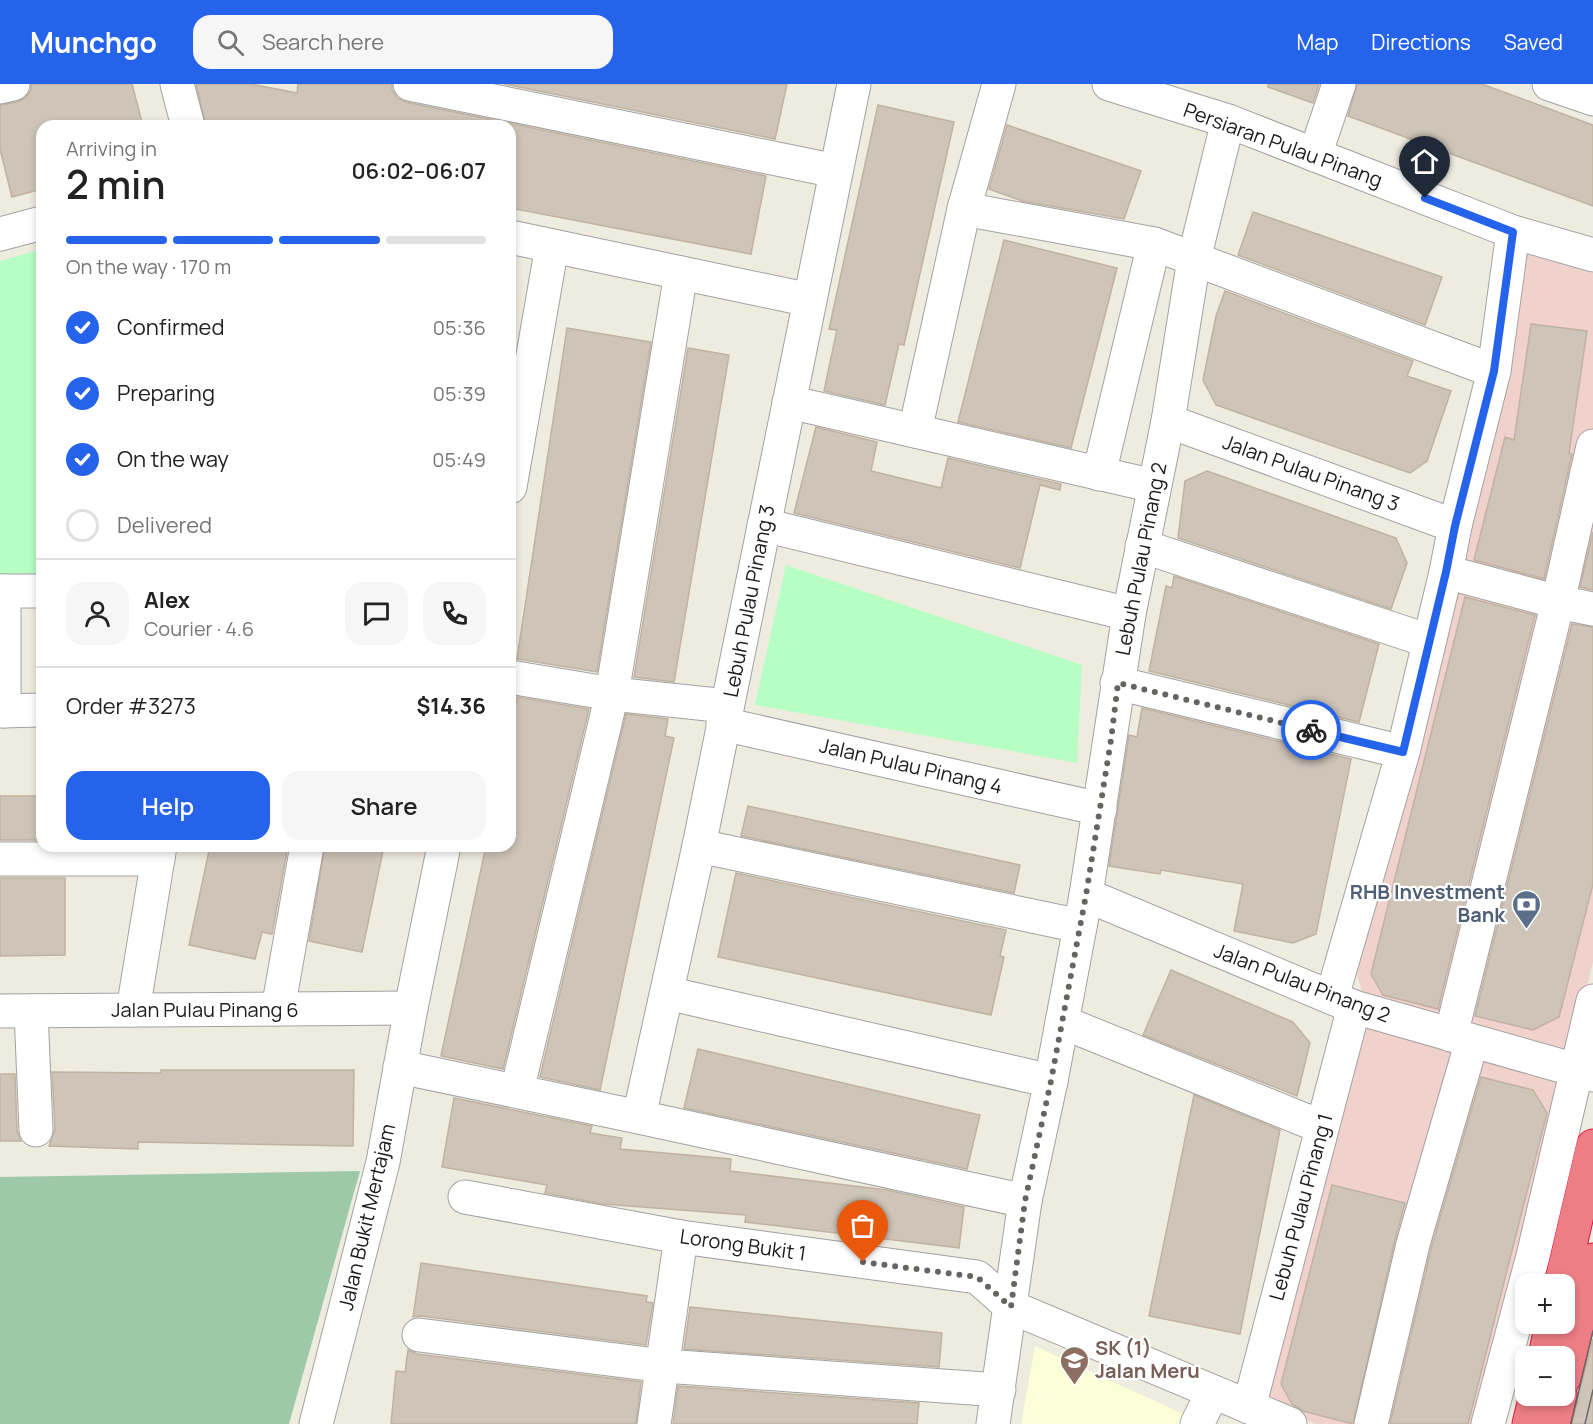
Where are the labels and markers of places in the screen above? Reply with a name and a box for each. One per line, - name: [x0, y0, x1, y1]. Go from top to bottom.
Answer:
- pin: [1399, 136, 1450, 198]
- place label: RHB Investment Bank: [1350, 878, 1506, 928]
- bank icon: RHB Investment Bank: [1510, 888, 1542, 930]
- pin: [837, 1200, 888, 1262]
- place label: SK (1) Jalan Meru: [1095, 1334, 1200, 1384]
- school or university icon: SK (1) Jalan Meru: [1058, 1344, 1090, 1386]

